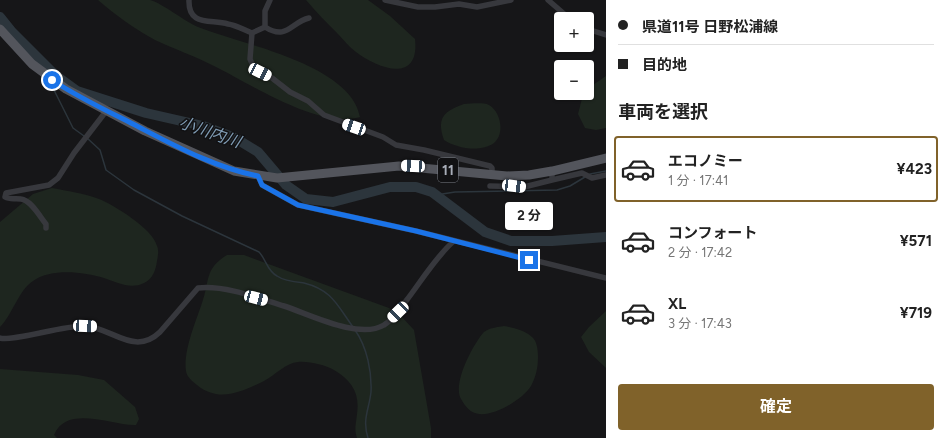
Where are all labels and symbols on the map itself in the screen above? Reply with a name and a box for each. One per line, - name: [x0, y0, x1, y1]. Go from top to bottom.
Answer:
- car: [247, 61, 273, 83]
- route start: [43, 71, 61, 89]
- water label: 小川内川: [177, 113, 245, 152]
- car: [341, 117, 367, 137]
- road number: 11: [438, 158, 458, 182]
- car: [401, 159, 425, 173]
- car: [501, 179, 527, 193]
- callout: 2 分: [505, 202, 553, 230]
- route end: [520, 251, 538, 269]
- car: [243, 289, 269, 307]
- car: [385, 299, 411, 325]
- car: [73, 319, 97, 333]

